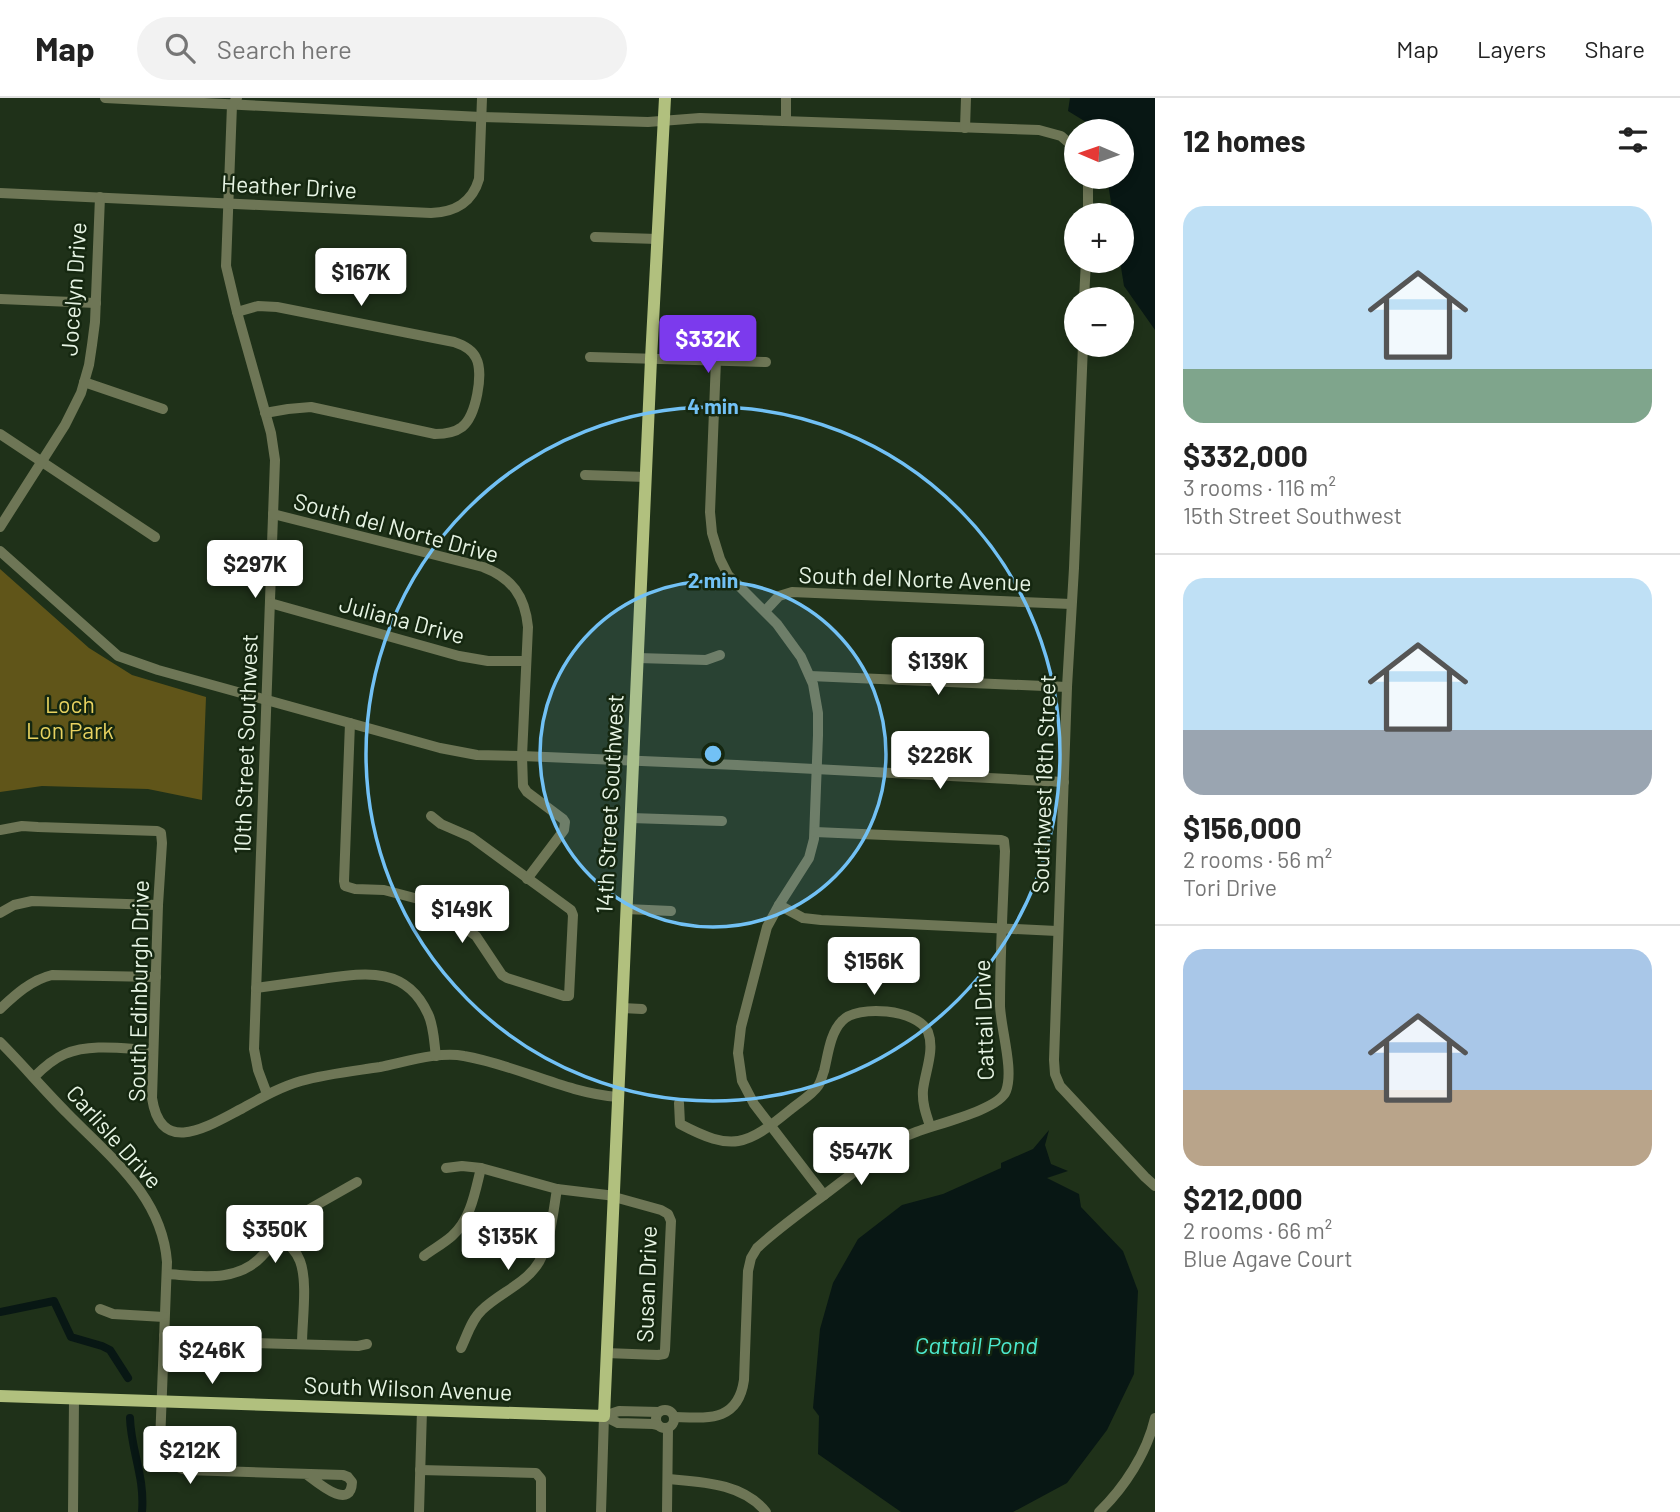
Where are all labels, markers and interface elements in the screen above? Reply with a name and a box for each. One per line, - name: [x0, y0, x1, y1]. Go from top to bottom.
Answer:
- search box: [137, 17, 627, 80]
- text: Map: [35, 28, 95, 68]
- icon: search: [161, 29, 199, 67]
- text: Search here: [217, 33, 352, 64]
- text: Map: [1396, 34, 1439, 63]
- text: Layers: [1477, 34, 1546, 63]
- text: Share: [1584, 34, 1645, 63]
- north arrow: [1064, 119, 1134, 189]
- map controls: [1064, 119, 1134, 357]
- icon: filters: [1614, 121, 1652, 159]
- text: 12 homes: [1183, 122, 1306, 158]
- street label: Heather Drive: [220, 168, 358, 204]
- button: +: [1064, 203, 1134, 273]
- street label: Jocelyn Drive: [54, 221, 92, 357]
- pin: $167K: [312, 248, 410, 308]
- icon: home: [1355, 252, 1481, 378]
- text: $167K: [331, 257, 391, 285]
- button: −: [1064, 287, 1134, 357]
- pin: $332K: [659, 316, 757, 375]
- text: $332K: [675, 324, 741, 352]
- text: 4 min: [687, 393, 739, 418]
- text: $332,000: [1183, 437, 1308, 473]
- text: 3 rooms · 116 m²: [1183, 473, 1336, 501]
- street label: South del Norte Drive: [291, 486, 502, 568]
- text: 15th Street Southwest: [1183, 501, 1402, 529]
- pin: $297K: [206, 540, 304, 600]
- text: $297K: [223, 549, 287, 577]
- street label: South del Norte Avenue: [798, 560, 1032, 596]
- text: 2 min: [688, 567, 738, 592]
- street label: Juliana Drive: [337, 589, 468, 649]
- icon: home: [1355, 624, 1481, 750]
- street label: 10th Street Southwest: [227, 633, 263, 855]
- pin: $139K: [889, 638, 987, 697]
- text: $139K: [908, 646, 968, 674]
- street label: Southwest 18th Street: [1025, 674, 1061, 894]
- park label: Loch Lon Park: [26, 690, 114, 744]
- street label: 14th Street Southwest: [589, 693, 629, 915]
- pin: $226K: [891, 732, 989, 791]
- text: $226K: [907, 740, 973, 768]
- centre of rings: [701, 742, 725, 766]
- text: $156,000: [1183, 809, 1302, 845]
- text: 2 rooms · 56 m²: [1183, 845, 1332, 873]
- text: Tori Drive: [1183, 873, 1277, 901]
- street label: South Edinburgh Drive: [122, 880, 154, 1102]
- pin: $149K: [413, 886, 511, 945]
- text: $149K: [431, 894, 493, 922]
- pin: $156K: [825, 937, 923, 997]
- text: $156K: [844, 946, 904, 974]
- street label: Cattail Drive: [967, 959, 999, 1081]
- icon: home: [1355, 995, 1481, 1121]
- street label: Carlisle Drive: [61, 1079, 168, 1194]
- pin: $547K: [812, 1128, 910, 1187]
- text: $547K: [829, 1136, 893, 1164]
- text: $212,000: [1183, 1180, 1303, 1216]
- pin: $350K: [226, 1206, 324, 1265]
- pin: $135K: [459, 1212, 557, 1272]
- text: $350K: [242, 1214, 308, 1242]
- text: 2 rooms · 66 m²: [1183, 1216, 1332, 1244]
- text: $135K: [478, 1221, 538, 1249]
- street label: Susan Drive: [630, 1225, 662, 1343]
- text: Blue Agave Court: [1183, 1244, 1353, 1272]
- pin: $246K: [163, 1326, 261, 1386]
- water label: Cattail Pond: [914, 1330, 1038, 1359]
- text: $246K: [179, 1335, 245, 1363]
- street label: South Wilson Avenue: [303, 1370, 513, 1406]
- pin: $212K: [141, 1426, 239, 1486]
- text: $212K: [159, 1435, 221, 1463]

